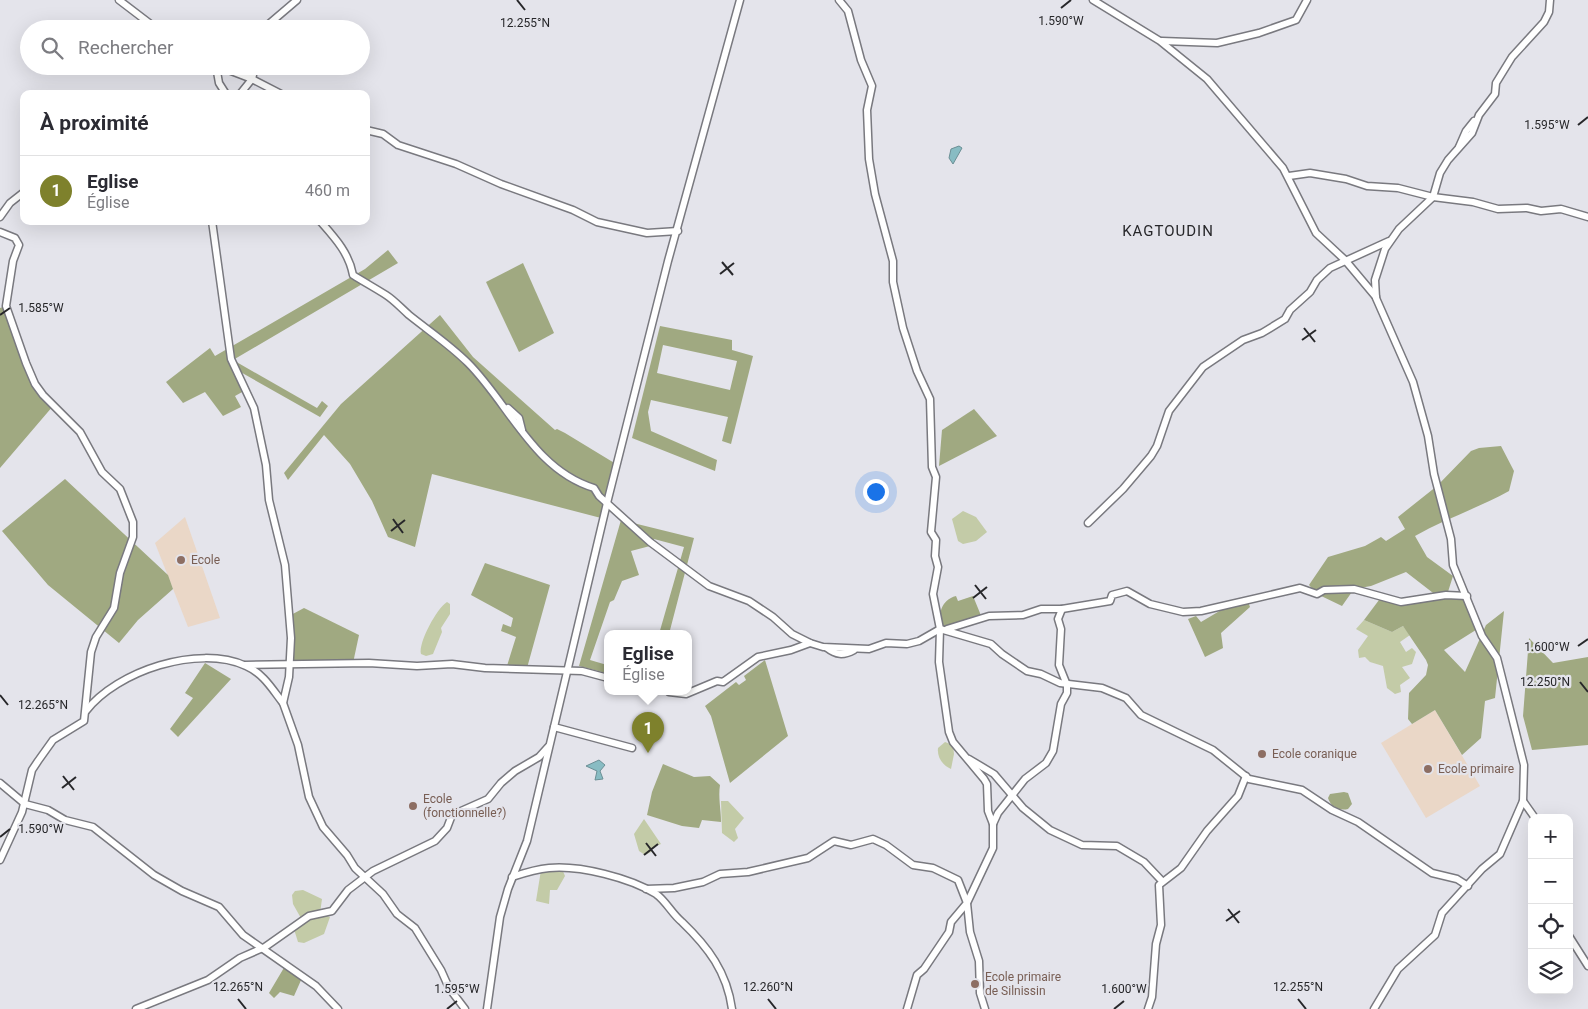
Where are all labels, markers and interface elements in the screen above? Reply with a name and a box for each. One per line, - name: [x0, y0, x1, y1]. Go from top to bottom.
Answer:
- text: 1.590°W: [1038, 14, 1084, 28]
- text: 12.255°N: [500, 16, 550, 30]
- search box: [20, 20, 370, 75]
- icon: search: [38, 34, 66, 62]
- text: Rechercher: [78, 36, 173, 59]
- text: À proximité: [40, 111, 149, 135]
- text: 1.595°W: [1524, 118, 1570, 132]
- text: Eglise: [87, 170, 138, 193]
- text: 1: [51, 181, 61, 200]
- text: 460 m: [305, 181, 350, 200]
- text: Église: [87, 193, 129, 212]
- district label: KAGTOUDIN: [1122, 222, 1214, 240]
- text: 1.585°W: [18, 301, 64, 315]
- your location: [863, 479, 889, 505]
- place label: Ecole: [191, 553, 220, 567]
- marker: Ecole: [175, 554, 187, 566]
- popup: [604, 630, 692, 695]
- text: 1.600°W: [1524, 640, 1570, 654]
- text: Eglise: [622, 642, 674, 665]
- text: Église: [622, 665, 665, 684]
- text: 12.250°N: [1520, 675, 1570, 689]
- text: 12.265°N: [18, 698, 68, 712]
- pin: 1: [632, 712, 664, 753]
- place label: Ecole coranique: [1272, 747, 1357, 761]
- marker: Ecole coranique: [1256, 748, 1268, 760]
- place label: Ecole primaire: [1438, 762, 1514, 776]
- marker: Ecole primaire: [1422, 763, 1434, 775]
- place label: Ecole (fonctionnelle?): [423, 792, 506, 820]
- marker: Ecole (fonctionnelle?): [407, 800, 419, 812]
- map controls: [1528, 814, 1573, 994]
- button: +: [1528, 814, 1573, 859]
- text: 1.590°W: [18, 822, 64, 836]
- button: −: [1528, 859, 1573, 904]
- button: locate: [1528, 904, 1573, 949]
- button: layers: [1528, 949, 1573, 994]
- place label: Ecole primaire de Silnissin: [985, 970, 1061, 998]
- marker: Ecole primaire de Silnissin: [969, 978, 981, 990]
- text: 12.265°N: [213, 980, 263, 994]
- text: 12.260°N: [743, 980, 793, 994]
- text: 12.255°N: [1273, 980, 1323, 994]
- text: 1.595°W: [434, 982, 480, 996]
- text: 1.600°W: [1101, 982, 1147, 996]

